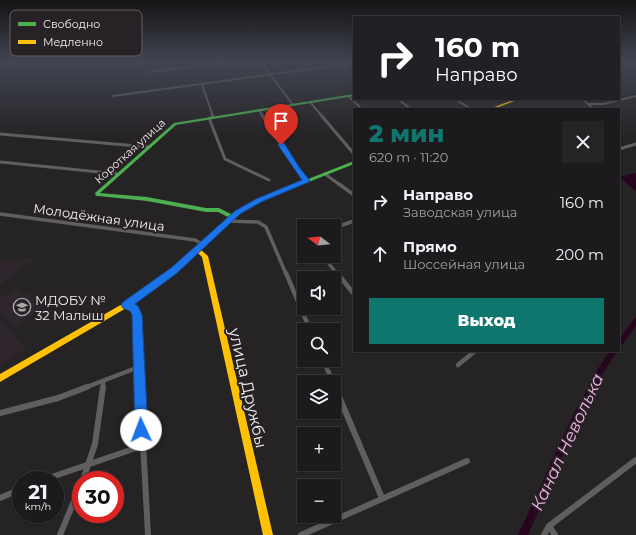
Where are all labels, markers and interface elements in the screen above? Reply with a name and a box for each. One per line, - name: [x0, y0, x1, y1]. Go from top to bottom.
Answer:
- legend: [10, 10, 142, 56]
- text: Свободно: [43, 17, 100, 31]
- text: 160 m: [435, 30, 520, 64]
- icon: right: [369, 32, 421, 84]
- text: Медленно: [43, 35, 103, 49]
- text: Направо: [435, 64, 518, 86]
- pin: [264, 104, 298, 145]
- icon: arrive: [270, 110, 292, 132]
- street label: Короткая улица: [92, 116, 168, 186]
- text: 2 мин: [369, 119, 444, 148]
- button: close: [562, 121, 604, 163]
- text: 620 m · 11:20: [369, 149, 448, 165]
- text: Направо: [403, 185, 473, 204]
- icon: right: [369, 191, 391, 213]
- text: 160 m: [560, 193, 604, 212]
- street label: Молодёжная улица: [32, 200, 166, 234]
- text: Заводская улица: [403, 204, 517, 220]
- north arrow: [297, 219, 341, 263]
- map controls: [297, 219, 341, 523]
- text: Прямо: [403, 237, 457, 256]
- icon: ahead: [369, 243, 391, 265]
- text: 200 m: [556, 245, 604, 264]
- text: Шоссейная улица: [403, 256, 525, 272]
- button: sound: [297, 271, 341, 315]
- place label: МДОБУ № 32 Малыш: [35, 292, 106, 323]
- school or university icon: МДОБУ № 32 Малыш: [12, 297, 32, 317]
- button: Выход: [369, 298, 604, 344]
- button: search: [297, 323, 341, 367]
- street label: улица Дружбы: [225, 325, 271, 450]
- water label: Канал Неволька: [526, 370, 608, 514]
- button: layers: [297, 375, 341, 419]
- position arrow: [120, 409, 162, 451]
- button: +: [297, 427, 341, 471]
- speed limit sign: 30: [72, 471, 124, 523]
- button: −: [297, 479, 341, 523]
- text: 21: [28, 480, 48, 504]
- text: km/h: [25, 500, 51, 513]

